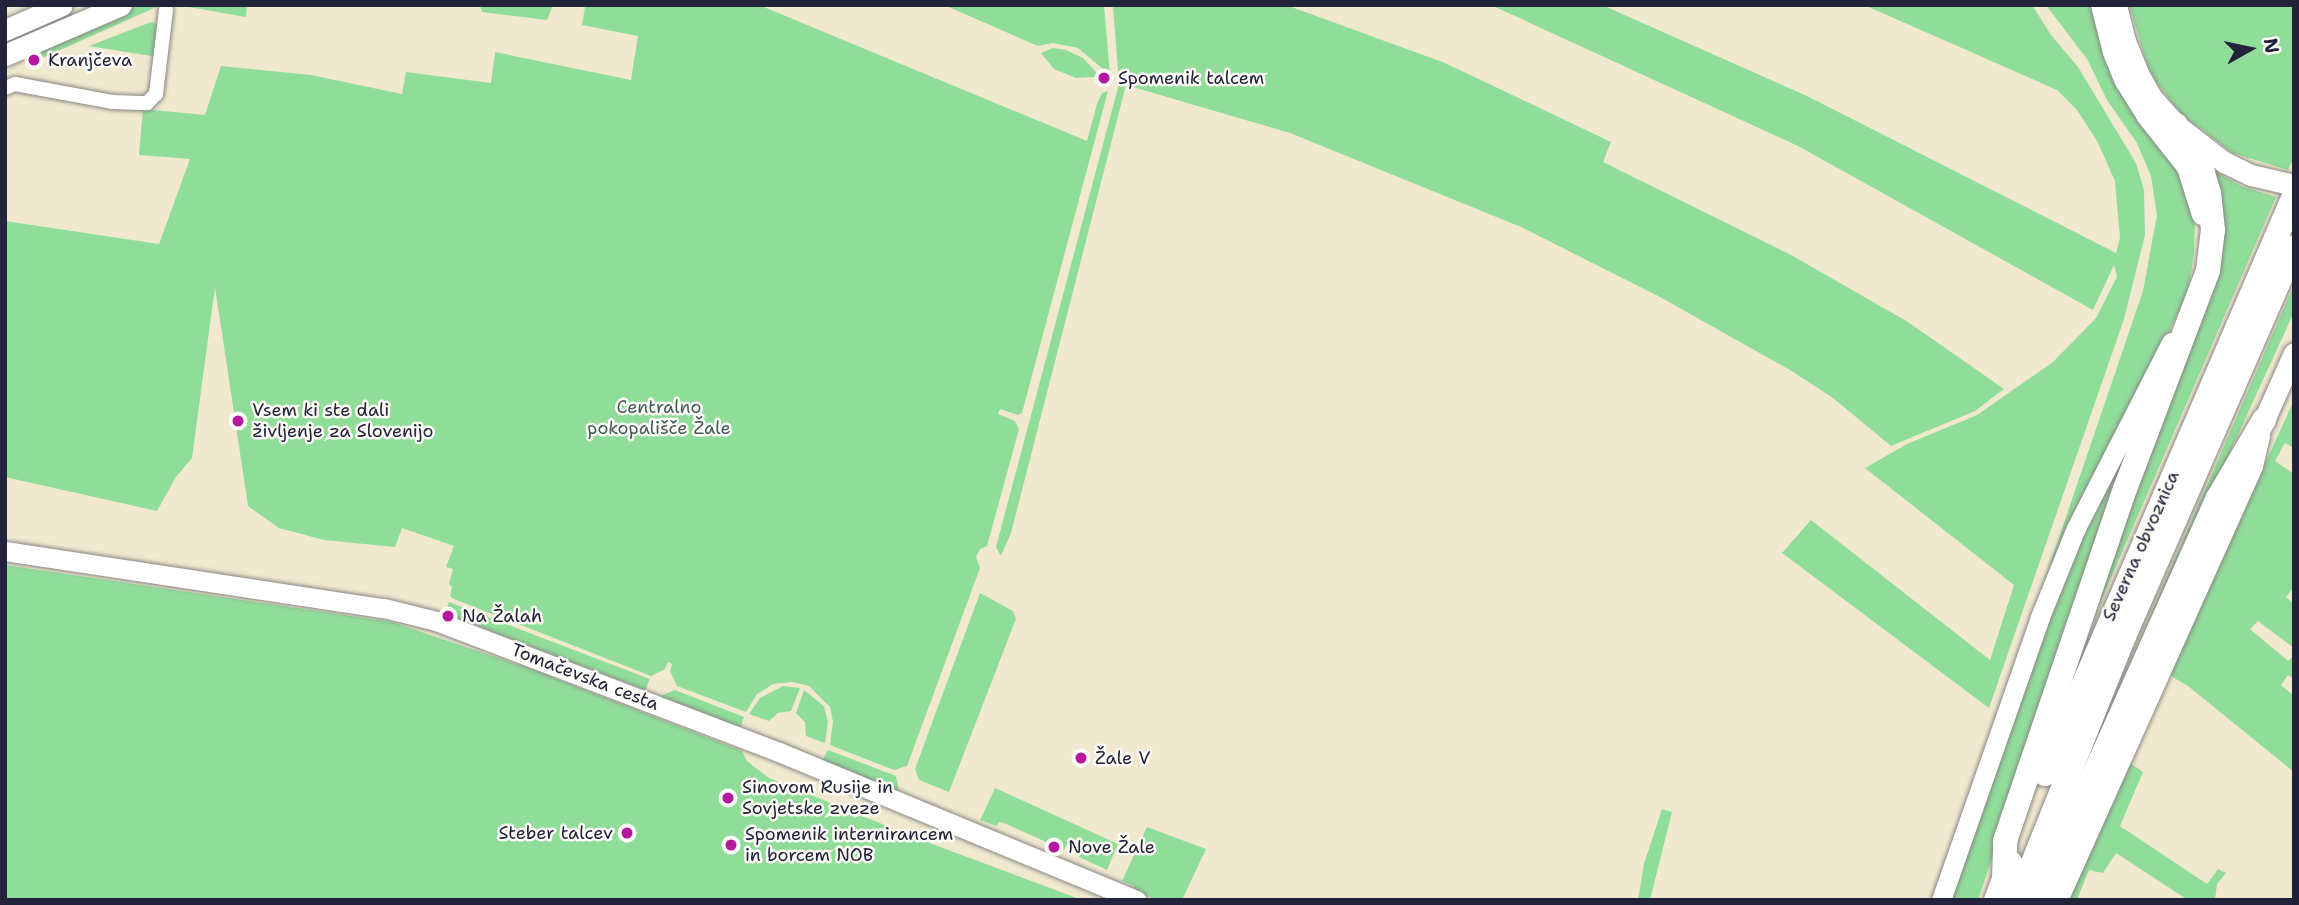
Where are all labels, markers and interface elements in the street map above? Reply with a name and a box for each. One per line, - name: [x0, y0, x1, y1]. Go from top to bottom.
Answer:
- north arrow: [2215, 14, 2285, 84]
- text: N: [2258, 36, 2285, 55]
- place label: Kranjčeva: [48, 49, 132, 71]
- marker: Kranjčeva: [26, 52, 42, 68]
- place label: Spomenik talcem: [1118, 67, 1264, 89]
- marker: Spomenik talcem: [1096, 70, 1112, 86]
- park label: Centralno pokopališče Žale: [587, 397, 731, 440]
- place label: Vsem ki ste dali življenje za Slovenijo: [252, 400, 433, 442]
- marker: Vsem ki ste dali življenje za Slovenijo: [230, 413, 246, 429]
- street label: Severna obvoznica: [2098, 467, 2184, 625]
- place label: Na Žalah: [462, 605, 542, 627]
- marker: Na Žalah: [440, 608, 456, 624]
- street label: Tomačevska cesta: [508, 639, 662, 715]
- place label: Žale V: [1095, 747, 1150, 769]
- marker: Žale V: [1073, 750, 1089, 766]
- place label: Sinovom Rusije in Sovjetske zveze: [742, 777, 893, 820]
- marker: Sinovom Rusije in Sovjetske zveze: [720, 790, 736, 806]
- place label: Steber talcev: [498, 822, 613, 844]
- place label: Spomenik internirancem in borcem NOB: [745, 824, 953, 866]
- marker: Steber talcev: [619, 825, 635, 841]
- place label: Nove Žale: [1068, 836, 1155, 858]
- marker: Spomenik internirancem in borcem NOB: [723, 837, 739, 853]
- marker: Nove Žale: [1046, 839, 1062, 855]

